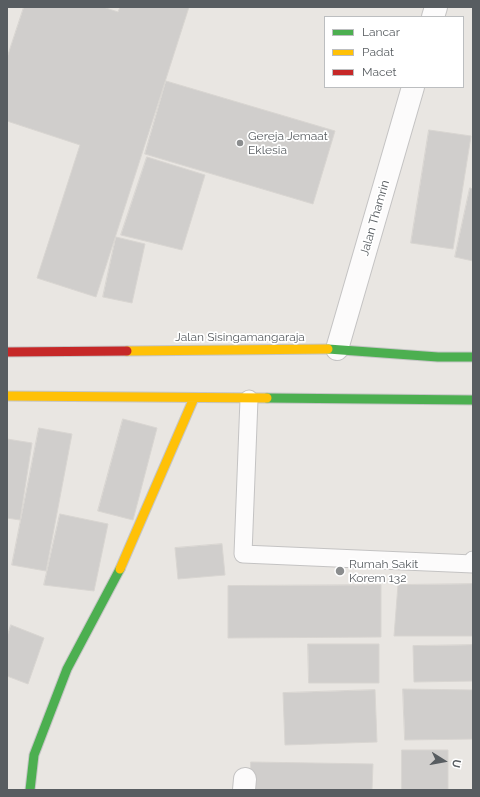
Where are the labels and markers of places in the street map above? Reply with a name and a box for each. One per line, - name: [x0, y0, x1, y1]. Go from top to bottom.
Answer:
- place label: Gereja Jemaat Eklesia: [248, 129, 328, 157]
- marker: Gereja Jemaat Eklesia: [235, 138, 245, 148]
- place label: Rumah Sakit Korem 132: [349, 557, 418, 585]
- marker: Rumah Sakit Korem 132: [334, 565, 346, 577]

